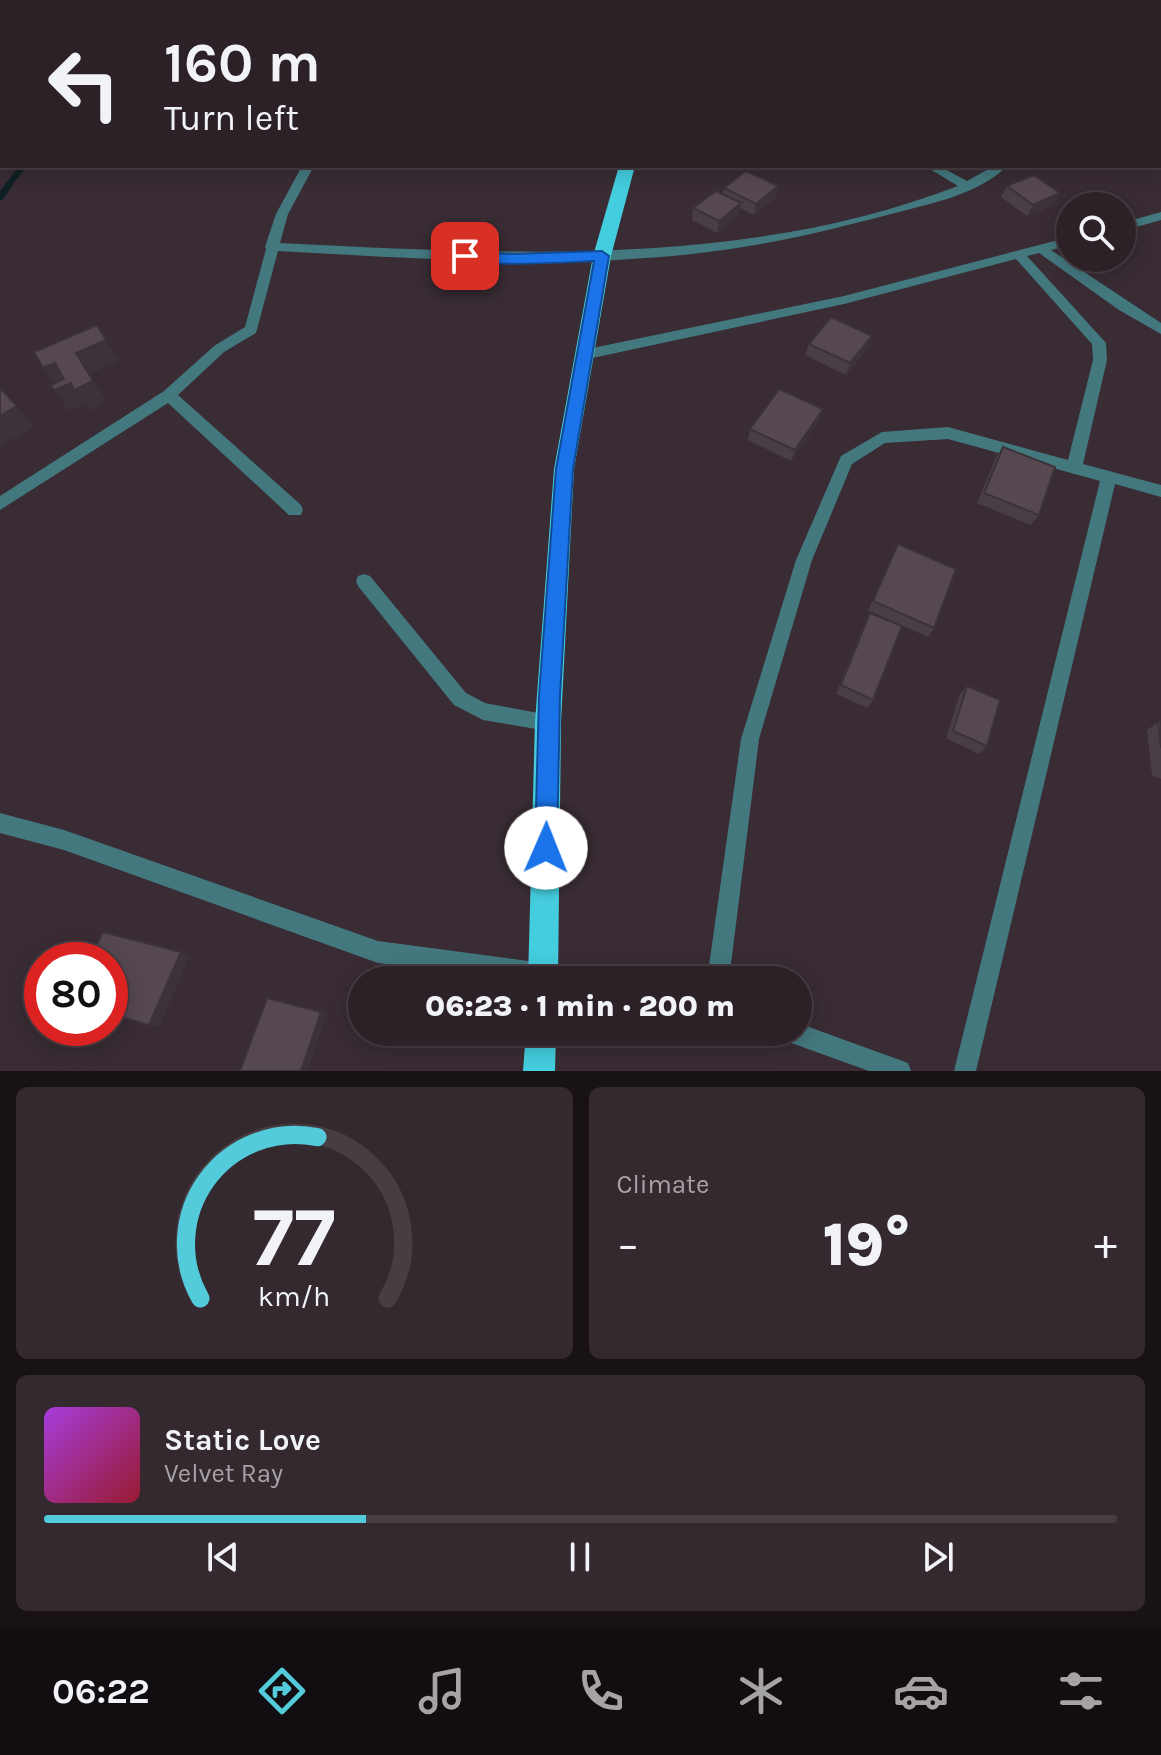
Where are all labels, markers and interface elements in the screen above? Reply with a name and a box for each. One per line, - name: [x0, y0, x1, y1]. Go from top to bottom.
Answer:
- text: 160 m: [164, 30, 321, 95]
- icon: left: [32, 32, 136, 136]
- text: Turn left: [164, 97, 299, 139]
- map controls: [1056, 192, 1136, 272]
- button: search: [1056, 192, 1136, 272]
- pin: [431, 222, 499, 290]
- icon: arrive: [443, 234, 487, 278]
- position arrow: [504, 806, 588, 890]
- speed limit sign: 80: [24, 942, 128, 1046]
- text: 06:23 · 1 min · 200 m: [425, 988, 735, 1024]
- text: Climate: [617, 1169, 709, 1200]
- text: 77: [253, 1189, 336, 1286]
- text: 19°: [823, 1210, 911, 1280]
- text: −: [617, 1219, 640, 1270]
- text: +: [1094, 1219, 1117, 1270]
- text: km/h: [258, 1280, 330, 1313]
- text: Static Love: [164, 1422, 321, 1458]
- text: Velvet Ray: [164, 1458, 283, 1489]
- icon: previous: [201, 1535, 245, 1579]
- icon: pause: [558, 1535, 602, 1579]
- icon: next: [916, 1535, 960, 1579]
- icon: directions: [254, 1663, 310, 1719]
- icon: music: [414, 1663, 470, 1719]
- icon: phone: [573, 1663, 629, 1719]
- icon: climate: [733, 1663, 789, 1719]
- icon: car: [893, 1663, 949, 1719]
- icon: filters: [1053, 1663, 1109, 1719]
- text: 06:22: [52, 1670, 150, 1712]

